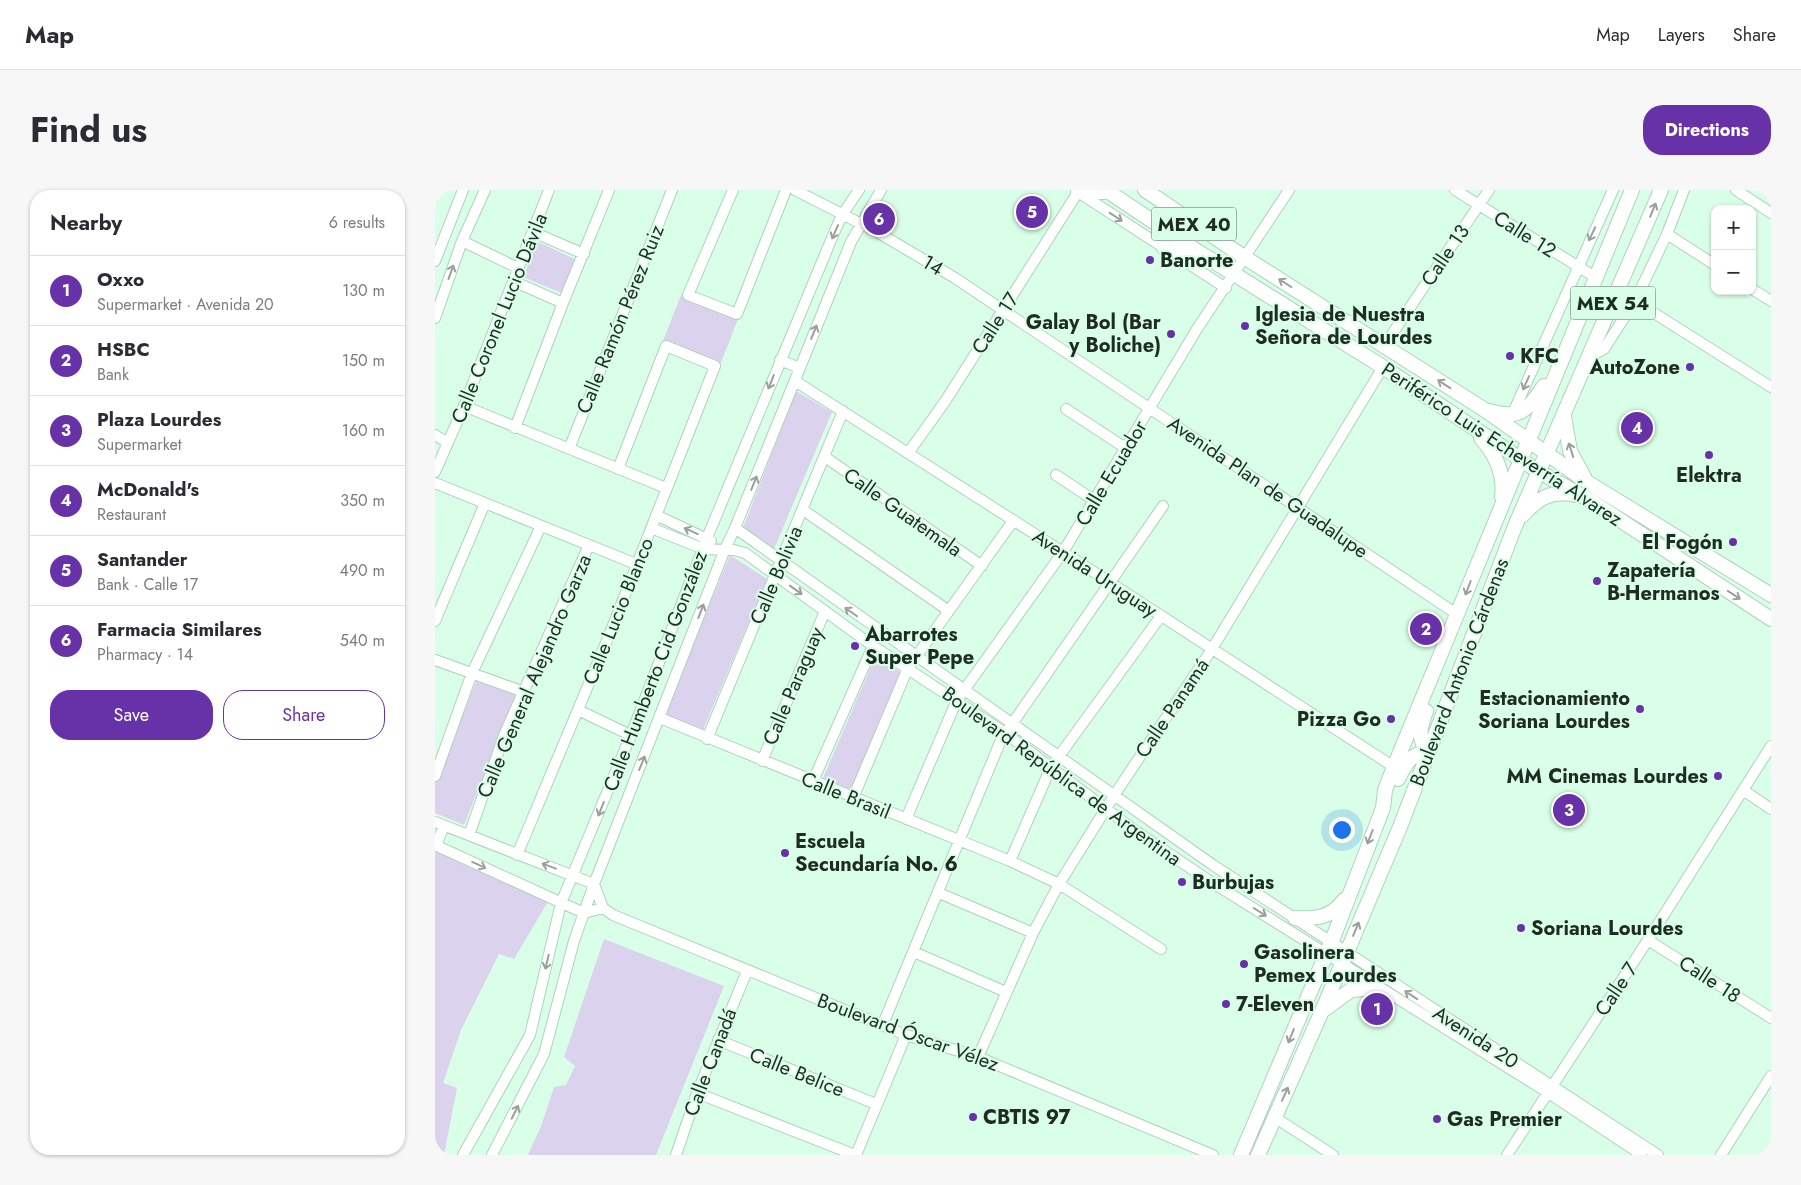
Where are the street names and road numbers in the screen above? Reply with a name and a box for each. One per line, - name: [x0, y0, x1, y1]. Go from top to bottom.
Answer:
- street label: Calle 12: [1488, 204, 1562, 265]
- road number: MEX 40: [1151, 208, 1237, 240]
- street label: Calle Coronel Lucio Dávila: [444, 209, 555, 428]
- street label: Calle 13: [1414, 219, 1477, 292]
- street label: Calle Ramón Pérez Ruiz: [569, 220, 672, 418]
- street label: 14: [916, 248, 949, 283]
- street label: Calle 17: [965, 286, 1026, 360]
- road number: MEX 54: [1571, 286, 1655, 320]
- street label: Periférico Luis Echeverría Álvarez: [1376, 355, 1628, 533]
- street label: Avenida Plan de Guadalupe: [1162, 409, 1374, 566]
- street label: Calle Ecuador: [1068, 415, 1154, 532]
- street label: Calle Guatemala: [837, 461, 968, 564]
- street label: Calle Bolivia: [743, 522, 810, 629]
- street label: Avenida Uruguay: [1027, 522, 1163, 625]
- street label: Calle Lucio Blanco: [576, 533, 661, 689]
- street label: Calle Humberto Cid González: [596, 547, 715, 796]
- street label: Calle General Alejandro Garza: [470, 550, 599, 802]
- street label: Boulevard Antonio Cárdenas: [1403, 554, 1516, 790]
- street label: Calle Paraguay: [756, 623, 831, 750]
- street label: Calle Panamá: [1128, 653, 1216, 764]
- street label: Boulevard República de Argentina: [936, 680, 1187, 873]
- street label: Calle Brasil: [797, 764, 895, 827]
- street label: Calle 18: [1673, 949, 1746, 1010]
- street label: Calle 7: [1588, 956, 1645, 1022]
- street label: Boulevard Óscar Vélez: [813, 986, 1003, 1079]
- street label: Avenida 20: [1427, 999, 1524, 1076]
- street label: Calle Canadá: [677, 1004, 744, 1120]
- street label: Calle Belice: [745, 1040, 849, 1105]

